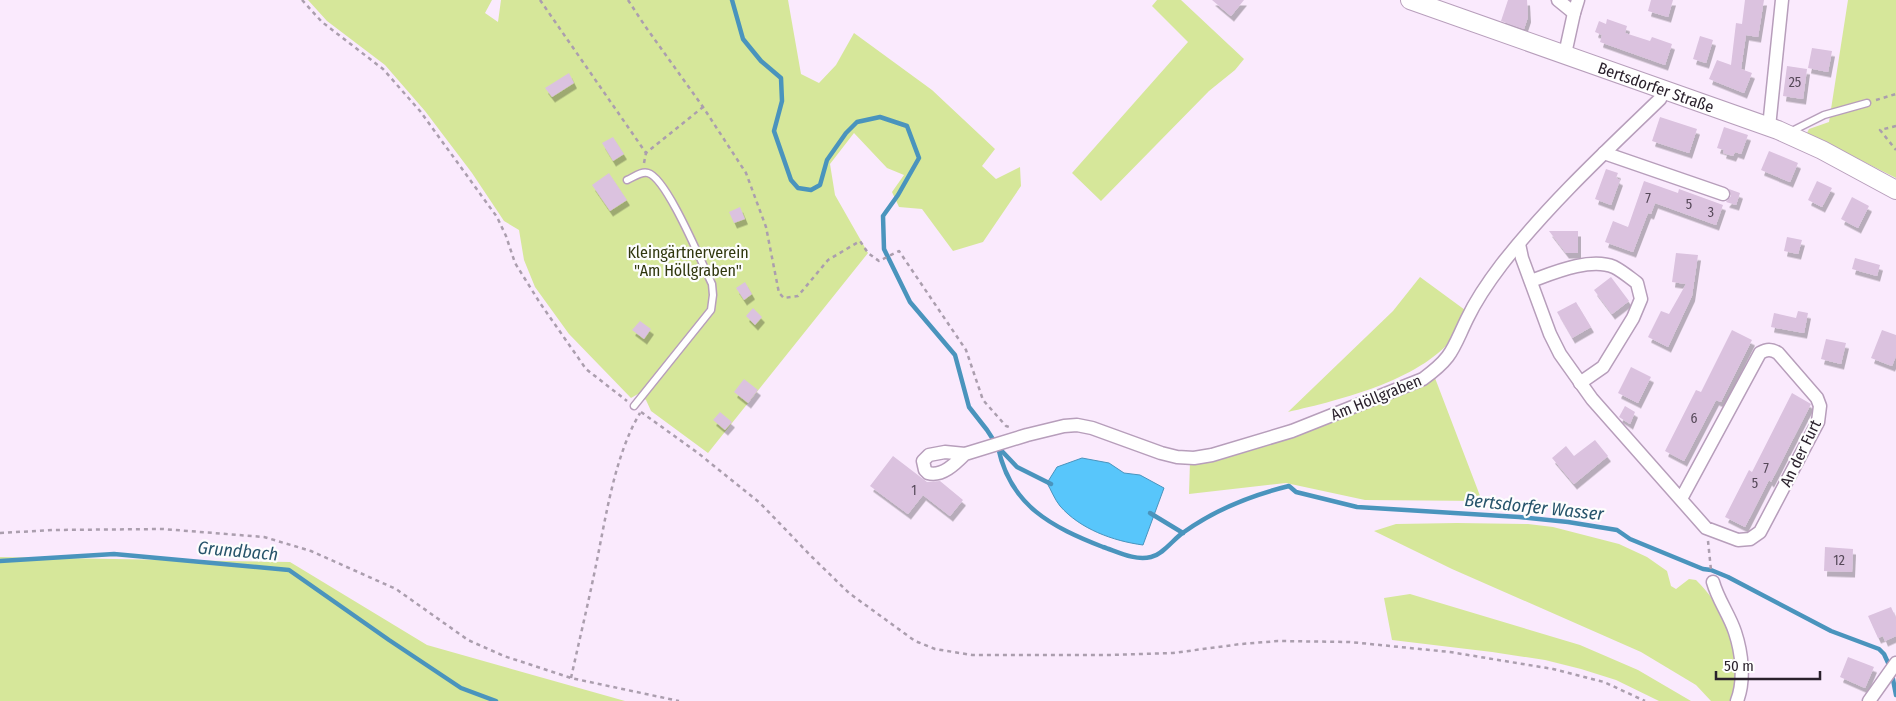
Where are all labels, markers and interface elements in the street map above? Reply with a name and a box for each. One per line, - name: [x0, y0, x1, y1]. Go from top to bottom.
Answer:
- street label: Bertsdorfer Straße: [1595, 58, 1716, 117]
- house number: 25: [1789, 74, 1801, 91]
- house number: 7: [1645, 190, 1651, 207]
- house number: 5: [1686, 196, 1692, 213]
- house number: 3: [1708, 204, 1714, 221]
- park label: Kleingärtnerverein "Am Höllgraben": [627, 243, 749, 280]
- street label: Am Höllgraben: [1328, 371, 1424, 424]
- house number: 6: [1691, 410, 1698, 427]
- street label: An der Furt: [1776, 416, 1825, 490]
- house number: 7: [1763, 460, 1769, 477]
- house number: 5: [1752, 475, 1758, 492]
- house number: 1: [911, 482, 917, 499]
- water label: Bertsdorfer Wasser: [1463, 489, 1605, 525]
- water label: Grundbach: [197, 537, 279, 565]
- house number: 12: [1833, 552, 1845, 569]
- scale bar: [1716, 648, 1820, 680]
- text: 50 m: [1724, 657, 1754, 675]

